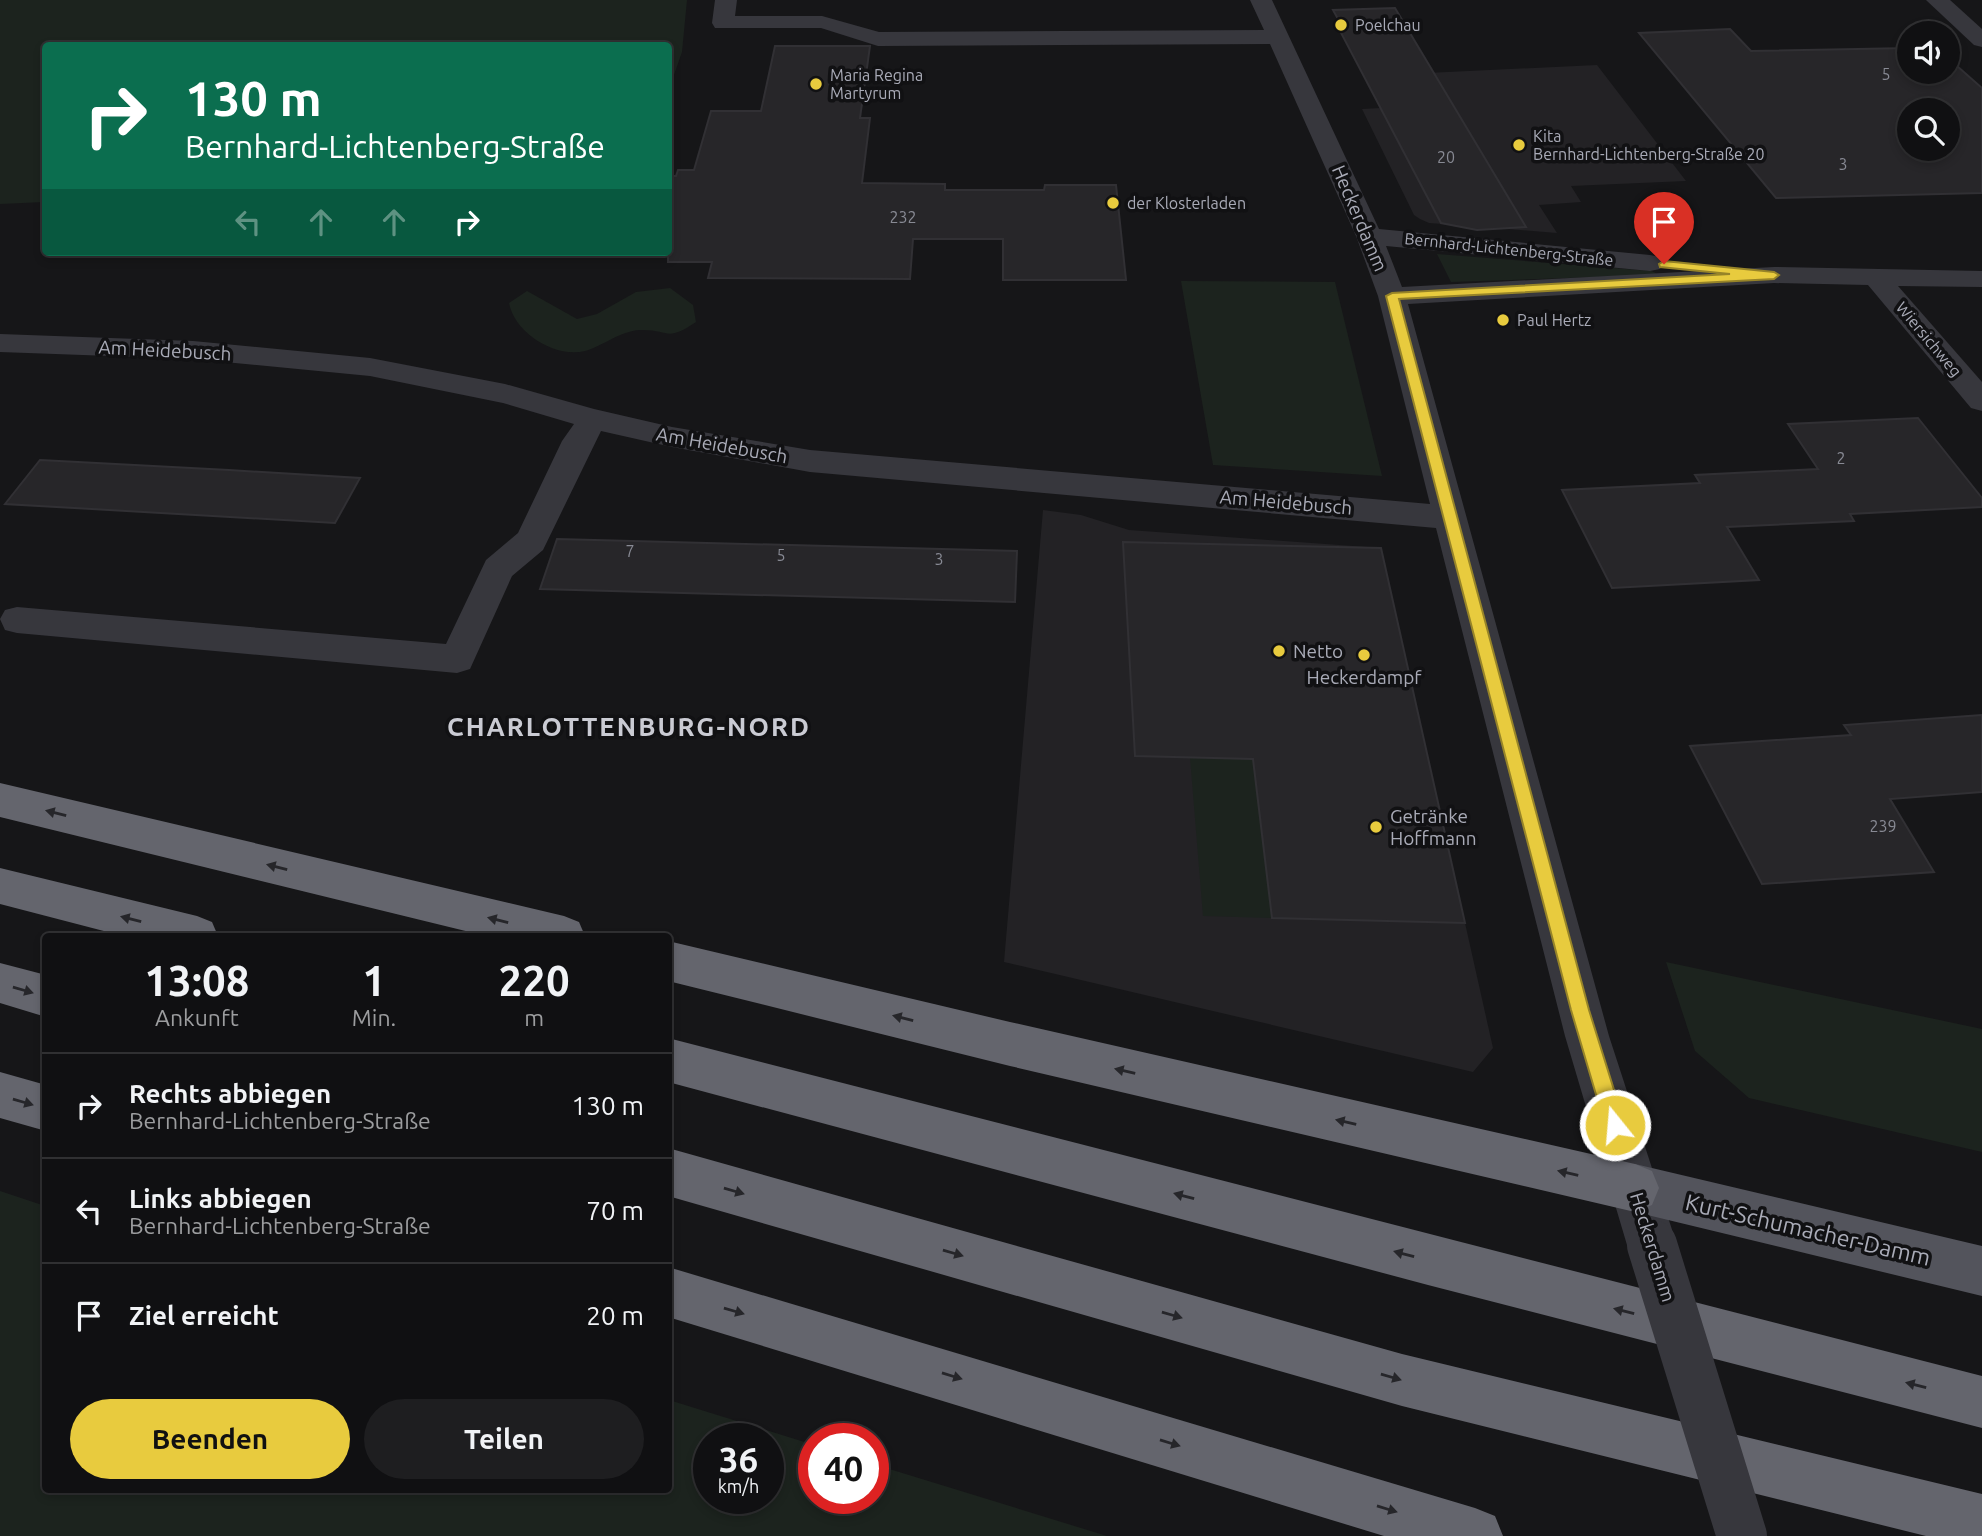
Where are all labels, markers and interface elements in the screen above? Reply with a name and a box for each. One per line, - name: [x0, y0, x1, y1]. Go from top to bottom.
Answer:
- place label: Poelchau: [1355, 16, 1421, 34]
- marker: Poelchau: [1333, 17, 1349, 33]
- map controls: [1897, 21, 1960, 161]
- button: sound: [1897, 21, 1960, 84]
- house number: 5: [1881, 65, 1891, 83]
- place label: Maria Regina Martyrum: [830, 66, 923, 102]
- icon: right: [70, 70, 161, 161]
- text: 130 m: [185, 70, 322, 125]
- marker: Maria Regina Martyrum: [808, 76, 824, 92]
- button: search: [1897, 98, 1960, 161]
- place label: Kita Bernhard-Lichtenberg-Straße 20: [1533, 127, 1765, 163]
- text: Bernhard-Lichtenberg-Straße: [185, 128, 605, 164]
- marker: Kita Bernhard-Lichtenberg-Straße 20: [1511, 137, 1527, 153]
- house number: 20: [1437, 148, 1455, 166]
- house number: 3: [1838, 155, 1848, 173]
- street label: Heckerdamm: [1328, 162, 1392, 274]
- pin: [1634, 192, 1694, 264]
- place label: der Klosterladen: [1127, 194, 1246, 212]
- marker: der Klosterladen: [1105, 195, 1121, 211]
- icon: left: [229, 203, 267, 241]
- icon: ahead: [302, 203, 340, 241]
- icon: ahead: [375, 203, 413, 241]
- icon: right: [448, 203, 486, 241]
- icon: arrive: [1645, 203, 1683, 241]
- house number: 232: [889, 208, 917, 226]
- street label: Bernhard-Lichtenberg-Straße: [1404, 229, 1614, 269]
- street label: Wiersichweg: [1893, 298, 1965, 380]
- place label: Paul Hertz: [1517, 311, 1591, 329]
- marker: Paul Hertz: [1495, 312, 1511, 328]
- street label: Am Heidebusch: [98, 336, 232, 364]
- street label: Am Heidebusch: [655, 423, 789, 467]
- house number: 2: [1836, 449, 1846, 467]
- street label: Am Heidebusch: [1219, 485, 1353, 519]
- house number: 7: [625, 542, 635, 560]
- house number: 5: [776, 546, 786, 564]
- house number: 3: [934, 550, 944, 568]
- place label: Netto: [1293, 640, 1343, 662]
- marker: Netto: [1271, 643, 1287, 659]
- marker: Heckerdampf: [1356, 647, 1372, 663]
- place label: Heckerdampf: [1306, 666, 1422, 688]
- district label: CHARLOTTENBURG-NORD: [447, 712, 811, 741]
- place label: Getränke Hoffmann: [1390, 805, 1477, 849]
- one-way arrow: [45, 807, 67, 818]
- house number: 239: [1869, 817, 1897, 835]
- marker: Getränke Hoffmann: [1368, 819, 1384, 835]
- one-way arrow: [266, 861, 288, 872]
- one-way arrow: [120, 913, 142, 924]
- one-way arrow: [487, 914, 509, 925]
- text: 13:08: [144, 957, 249, 1004]
- text: 1: [362, 957, 386, 1004]
- text: 220: [499, 957, 570, 1004]
- one-way arrow: [13, 985, 34, 995]
- text: Ankunft: [155, 1005, 239, 1030]
- text: Min.: [352, 1005, 396, 1030]
- text: m: [524, 1005, 544, 1030]
- one-way arrow: [892, 1012, 914, 1023]
- one-way arrow: [1114, 1065, 1136, 1076]
- text: Rechts abbiegen: [129, 1079, 331, 1108]
- icon: right: [70, 1087, 108, 1125]
- position arrow: [1578, 1088, 1652, 1162]
- text: 130 m: [572, 1091, 644, 1120]
- one-way arrow: [13, 1097, 34, 1107]
- text: Bernhard-Lichtenberg-Straße: [129, 1108, 431, 1133]
- one-way arrow: [1335, 1116, 1357, 1127]
- one-way arrow: [1557, 1167, 1579, 1178]
- text: Links abbiegen: [129, 1184, 312, 1213]
- one-way arrow: [723, 1186, 745, 1197]
- street label: Kurt-Schumacher-Damm: [1683, 1189, 1933, 1270]
- one-way arrow: [1173, 1190, 1195, 1201]
- street label: Heckerdamm: [1626, 1190, 1680, 1304]
- icon: left: [70, 1192, 108, 1230]
- text: 70 m: [586, 1196, 644, 1225]
- text: Bernhard-Lichtenberg-Straße: [129, 1213, 431, 1238]
- one-way arrow: [942, 1248, 964, 1259]
- one-way arrow: [1393, 1248, 1415, 1259]
- icon: arrive: [70, 1297, 108, 1335]
- text: Ziel erreicht: [129, 1301, 279, 1330]
- text: 20 m: [586, 1301, 644, 1330]
- one-way arrow: [1613, 1305, 1635, 1316]
- one-way arrow: [724, 1307, 745, 1317]
- one-way arrow: [1161, 1310, 1183, 1321]
- one-way arrow: [942, 1371, 963, 1382]
- one-way arrow: [1380, 1372, 1402, 1383]
- one-way arrow: [1905, 1379, 1927, 1390]
- button: Beenden: [70, 1399, 350, 1479]
- button: Teilen: [364, 1399, 644, 1479]
- speed limit sign: 40: [798, 1423, 889, 1514]
- one-way arrow: [1159, 1438, 1180, 1448]
- text: 36: [719, 1439, 758, 1479]
- text: km/h: [718, 1476, 759, 1496]
- one-way arrow: [1377, 1504, 1398, 1515]

